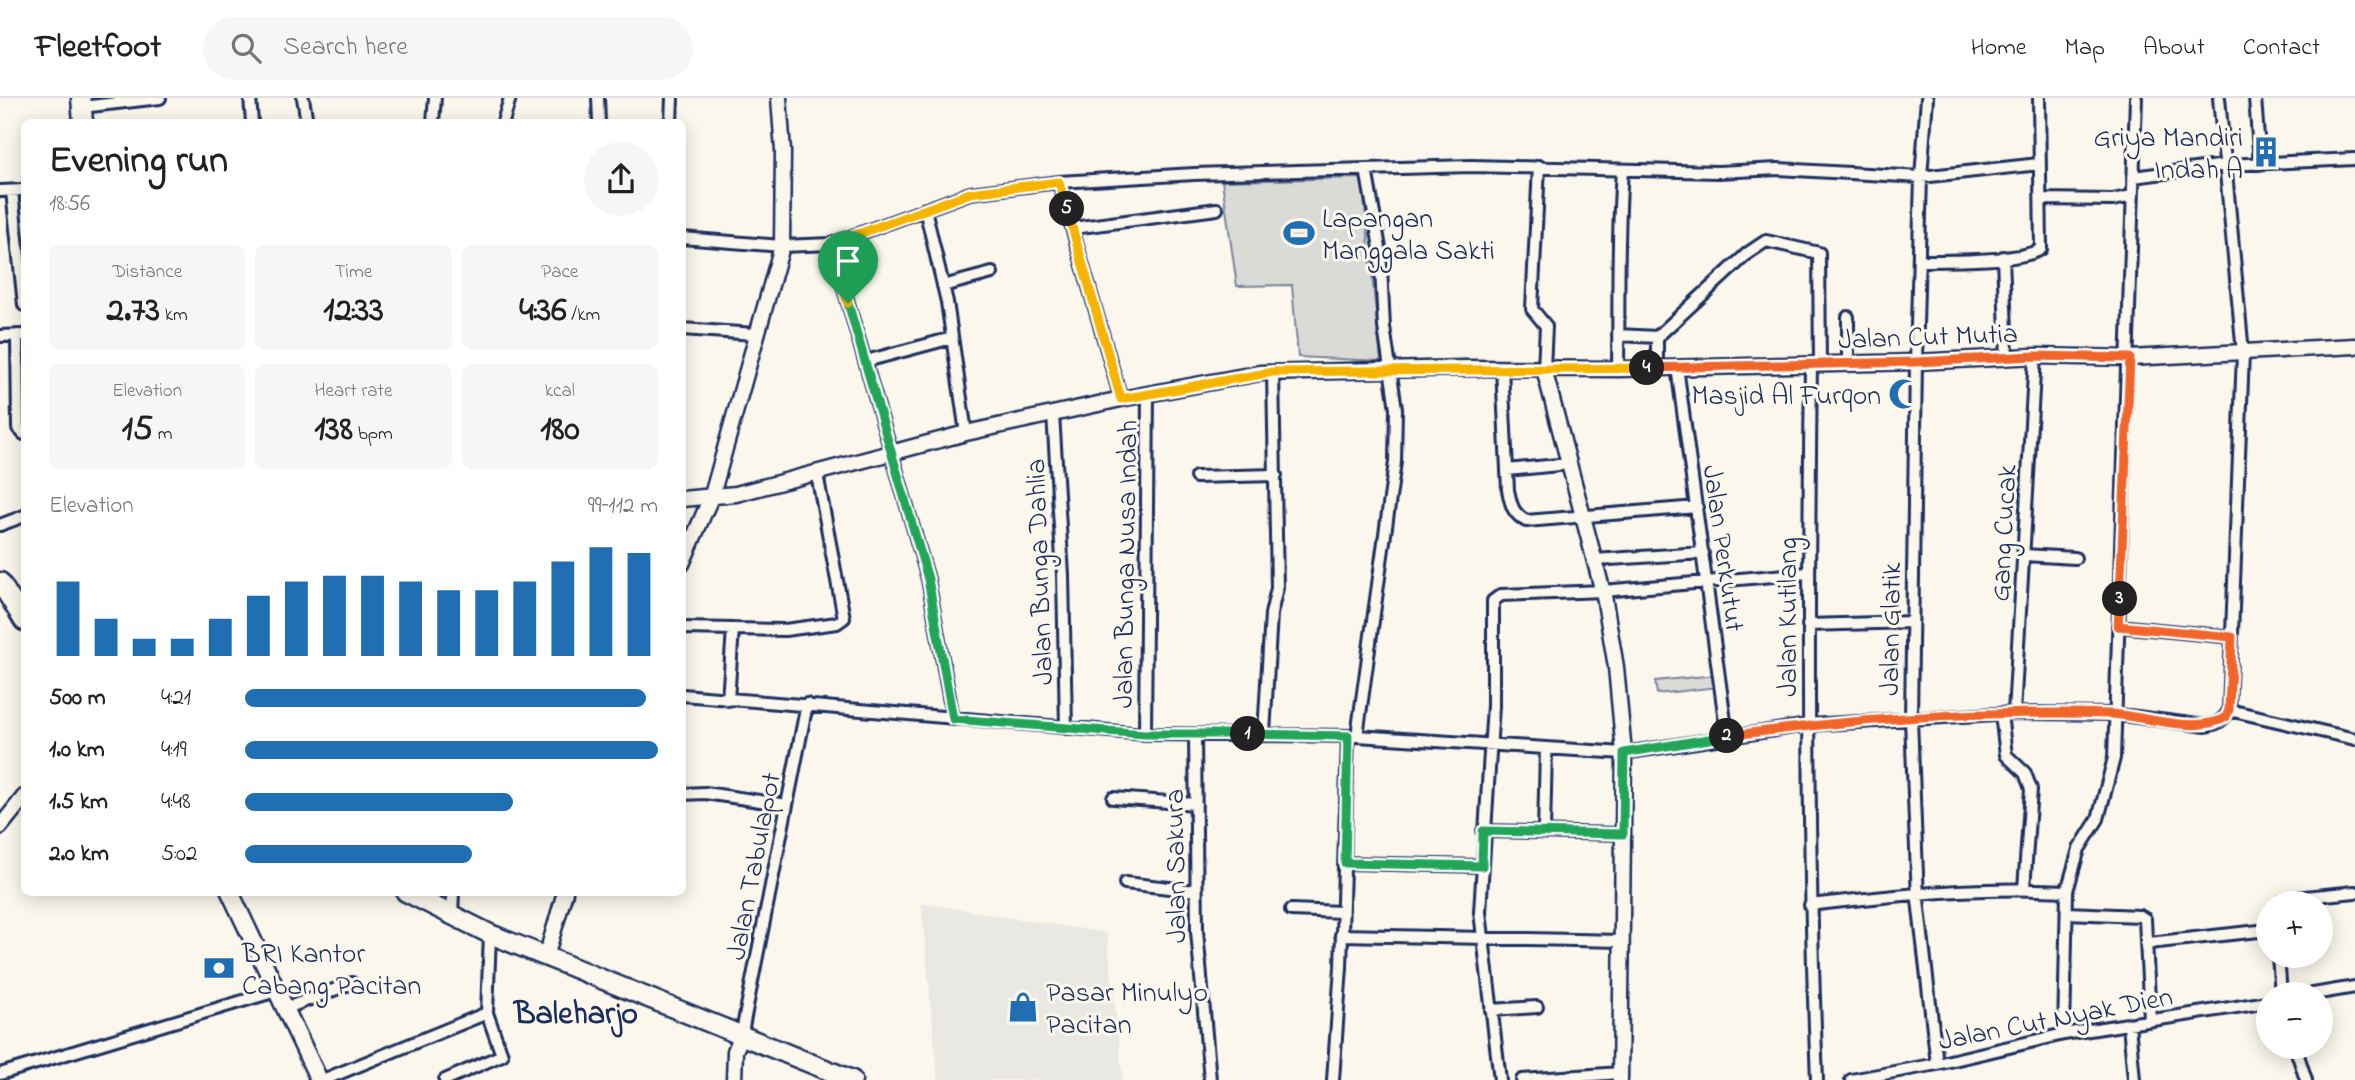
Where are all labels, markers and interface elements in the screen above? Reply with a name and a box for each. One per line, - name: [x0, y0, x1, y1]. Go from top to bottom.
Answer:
- search box: [203, 17, 693, 80]
- text: Fleetfoot: [35, 24, 161, 72]
- icon: search: [227, 29, 265, 67]
- text: Search here: [283, 29, 408, 67]
- text: Home: [1971, 31, 2027, 66]
- text: Map: [2065, 31, 2105, 66]
- text: About: [2143, 31, 2205, 66]
- text: Contact: [2243, 31, 2320, 66]
- place label: Griya Mandiri Indah A: [2094, 119, 2243, 192]
- text: Evening run: [49, 134, 228, 190]
- building icon: Griya Mandiri Indah A: [2249, 135, 2283, 169]
- button: share: [584, 142, 658, 216]
- text: 18:56: [49, 188, 90, 221]
- pin: 5: [1050, 192, 1084, 226]
- text: 5: [1061, 195, 1072, 222]
- place label: Lapangan Manggala Sakti: [1322, 200, 1495, 273]
- sports icon: Lapangan Manggala Sakti: [1282, 216, 1316, 250]
- pin: [818, 231, 878, 303]
- icon: arrive: [829, 242, 867, 280]
- text: Distance: [112, 259, 182, 286]
- text: Time: [335, 259, 372, 286]
- text: Pace: [541, 259, 578, 286]
- text: 2.73: [107, 286, 160, 337]
- text: 12:33: [323, 286, 384, 337]
- text: 4:36: [519, 286, 567, 337]
- text: km: [160, 302, 188, 329]
- text: /km: [567, 302, 600, 329]
- street label: Jalan Cut Mutia: [1838, 315, 2019, 362]
- pin: 4: [1630, 350, 1664, 386]
- text: 4: [1643, 354, 1650, 381]
- place label: Masjid Al Furqon: [1691, 377, 1881, 418]
- mosque icon: Masjid Al Furqon: [1887, 377, 1921, 411]
- text: Elevation: [112, 378, 182, 405]
- text: Heart rate: [315, 378, 392, 405]
- text: kcal: [545, 378, 575, 405]
- text: 15: [122, 405, 153, 456]
- text: 138: [314, 405, 353, 456]
- text: 180: [540, 405, 580, 456]
- street label: Jalan Bunga Nusa Indah: [1104, 419, 1151, 709]
- text: m: [153, 421, 172, 448]
- text: bpm: [353, 421, 393, 448]
- street label: Jalan Bunga Dahlia: [1017, 458, 1066, 686]
- street label: Jalan Perkutut: [1690, 462, 1754, 635]
- street label: Gang Cucak: [1981, 463, 2030, 603]
- text: Elevation: [49, 490, 134, 523]
- text: 99–112 m: [588, 490, 658, 523]
- street label: Jalan Kutilang: [1769, 537, 1810, 697]
- street label: Jalan Glatik: [1871, 561, 1914, 696]
- pin: 3: [2102, 582, 2138, 616]
- text: 3: [2116, 585, 2123, 612]
- text: 500 m: [49, 682, 106, 715]
- text: 4:21: [161, 682, 191, 715]
- pin: 1: [1230, 716, 1266, 752]
- pin: 2: [1710, 718, 1744, 754]
- text: 1: [1244, 720, 1251, 747]
- text: 2: [1722, 722, 1731, 749]
- text: 1.0 km: [49, 734, 105, 767]
- text: 4:19: [161, 734, 187, 767]
- street label: Jalan Tabulapot: [717, 769, 794, 964]
- text: 1.5 km: [49, 786, 108, 819]
- text: 4:48: [161, 786, 191, 819]
- street label: Jalan Sakura: [1156, 788, 1199, 944]
- text: 2.0 km: [49, 838, 109, 871]
- text: 5:02: [161, 838, 197, 871]
- map controls: [2256, 891, 2333, 1059]
- button: +: [2256, 891, 2333, 968]
- place label: BRI Kantor Cabang Pacitan: [241, 935, 421, 1008]
- bank icon: BRI Kantor Cabang Pacitan: [202, 951, 236, 985]
- place label: Pasar Minulyo Pacitan: [1046, 974, 1208, 1047]
- street label: Jalan Cut Nyak Dien: [1935, 978, 2176, 1063]
- button: −: [2256, 982, 2333, 1059]
- shop icon: Pasar Minulyo Pacitan: [1006, 990, 1040, 1024]
- district label: Baleharjo: [512, 992, 638, 1039]

